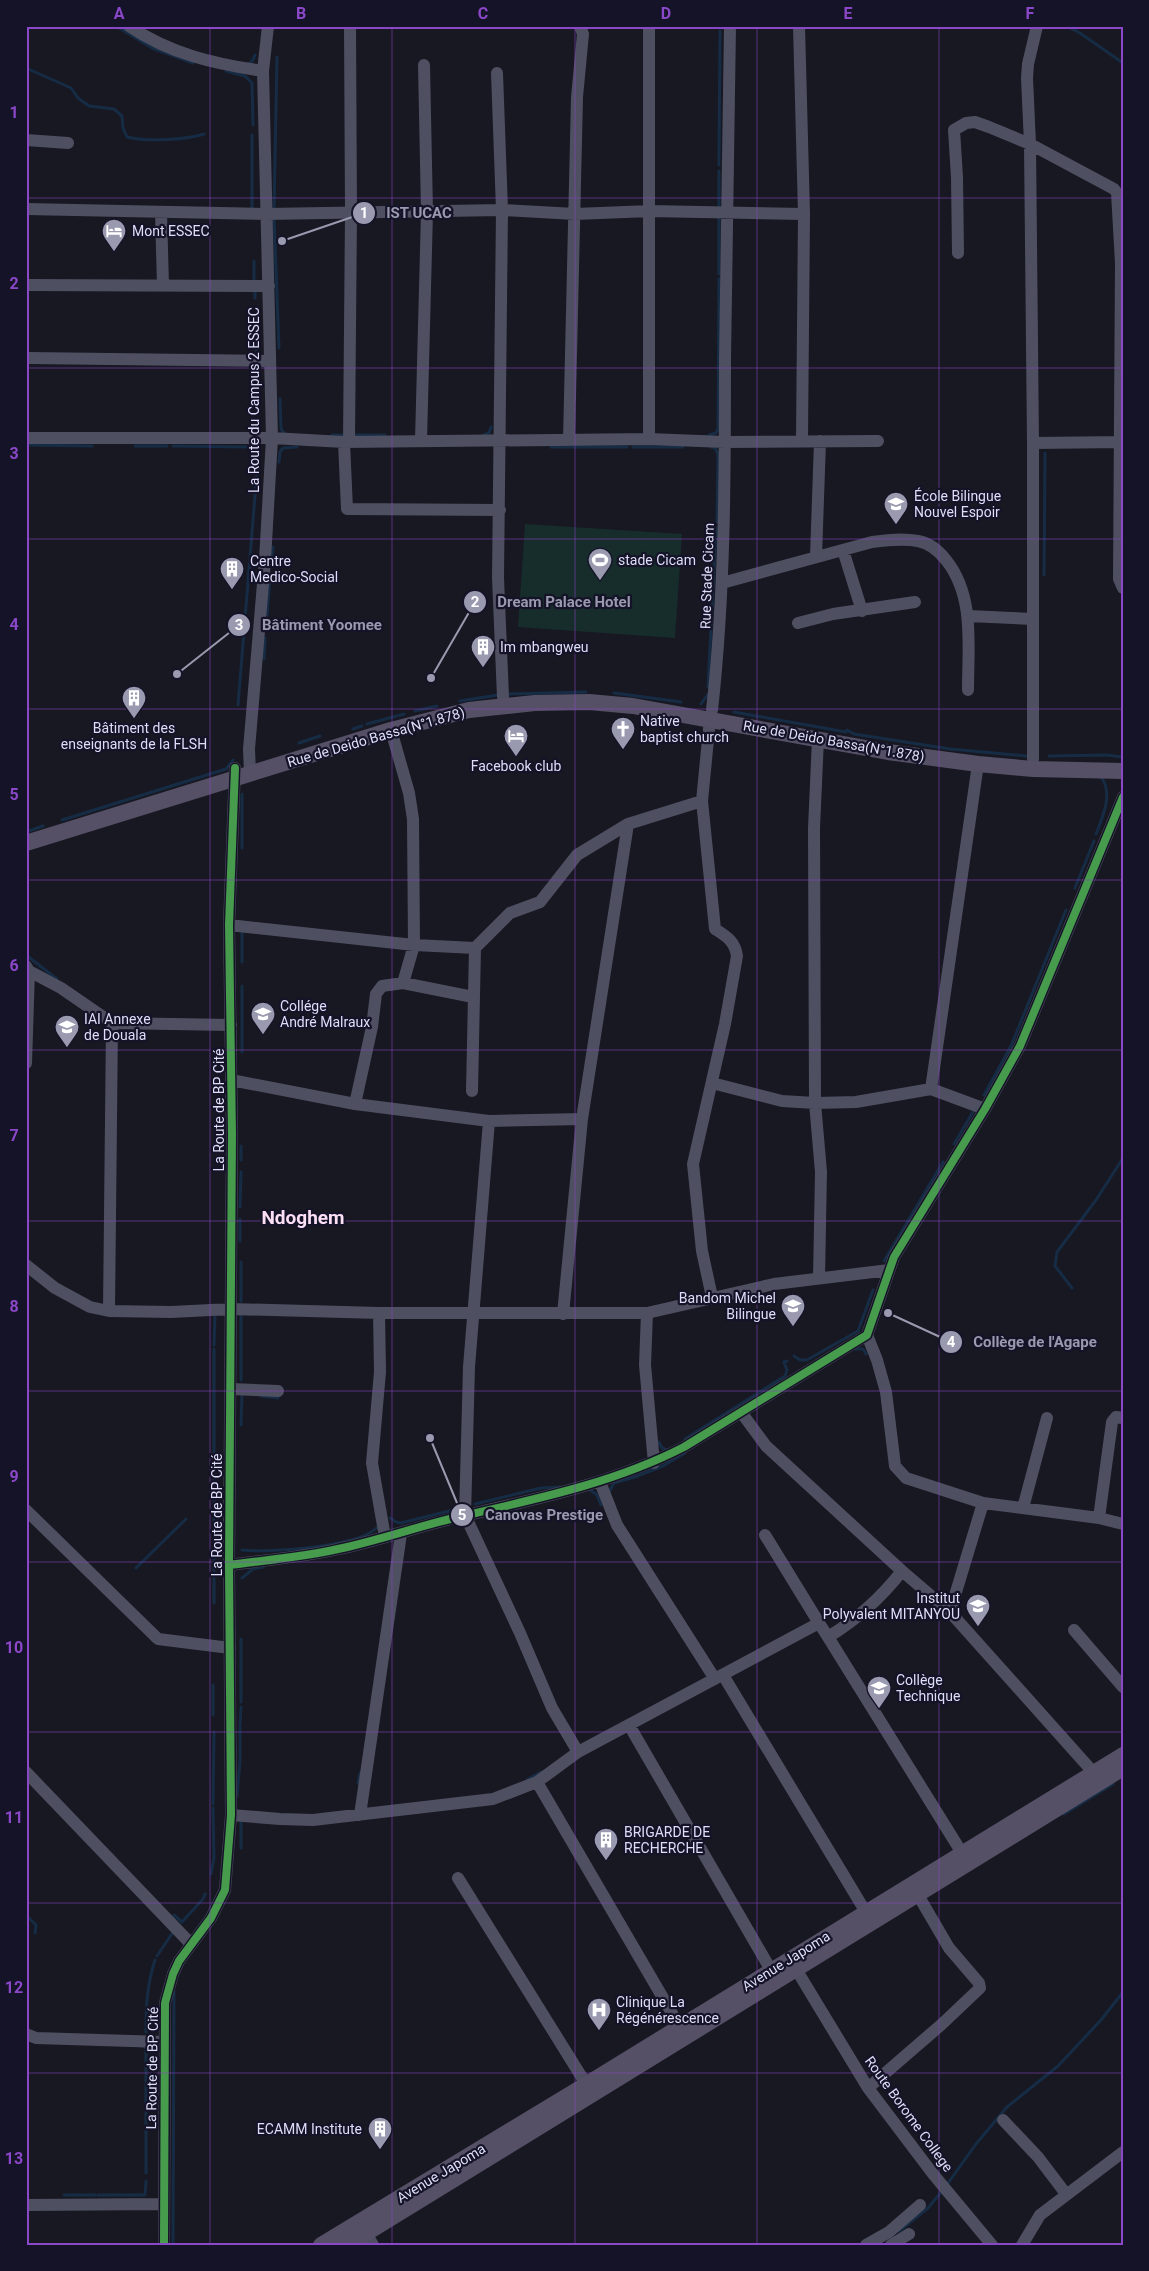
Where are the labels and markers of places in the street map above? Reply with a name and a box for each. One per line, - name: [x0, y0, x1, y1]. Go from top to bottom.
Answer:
- callout: IST UCAC: [351, 198, 462, 228]
- hotel icon: Mont ESSEC: [101, 218, 127, 252]
- place label: Mont ESSEC: [132, 223, 210, 239]
- place label: École Bilingue Nouvel Espoir: [914, 487, 1001, 520]
- school or university icon: École Bilingue Nouvel Espoir: [883, 491, 909, 525]
- sports icon: stade Cicam: [587, 547, 613, 581]
- place label: stade Cicam: [618, 552, 696, 568]
- place label: Centre Medico-Social: [250, 553, 338, 585]
- building icon: Centre Medico-Social: [219, 556, 245, 590]
- callout: Dream Palace Hotel: [463, 587, 641, 617]
- callout: Bâtiment Yoomee: [227, 610, 392, 640]
- building icon: Im mbangweu: [470, 634, 496, 668]
- place label: Im mbangweu: [500, 639, 589, 655]
- building icon: Bâtiment des enseignants de la FLSH: [121, 685, 147, 719]
- place label: Native baptist church: [640, 713, 729, 745]
- church icon: Native baptist church: [610, 716, 636, 750]
- place label: Bâtiment des enseignants de la FLSH: [61, 720, 207, 752]
- hotel icon: Facebook club: [503, 723, 529, 757]
- place label: Facebook club: [471, 758, 561, 774]
- place label: Collége André Malraux: [280, 998, 370, 1030]
- school or university icon: Collége André Malraux: [250, 1001, 276, 1035]
- place label: IAI Annexe de Douala: [84, 1011, 151, 1043]
- school or university icon: IAI Annexe de Douala: [54, 1014, 80, 1048]
- place label: Bandom Michel Bilingue: [679, 1290, 776, 1322]
- school or university icon: Bandom Michel Bilingue: [780, 1293, 806, 1327]
- callout: Collège de l'Agape: [938, 1327, 1107, 1357]
- callout: Canovas Prestige: [450, 1500, 613, 1530]
- place label: Institut Polyvalent MITANYOU: [823, 1590, 960, 1622]
- school or university icon: Institut Polyvalent MITANYOU: [965, 1593, 991, 1627]
- place label: Collège Technique: [896, 1672, 960, 1704]
- school or university icon: Collège Technique: [866, 1675, 892, 1709]
- place label: BRIGARDE DE RECHERCHE: [624, 1824, 710, 1856]
- building icon: BRIGARDE DE RECHERCHE: [593, 1827, 619, 1861]
- place label: Clinique La Régénérescence: [616, 1994, 719, 2026]
- hospital icon: Clinique La Régénérescence: [586, 1997, 612, 2031]
- building icon: ECAMM Institute: [367, 2116, 393, 2150]
- place label: ECAMM Institute: [257, 2121, 362, 2137]

